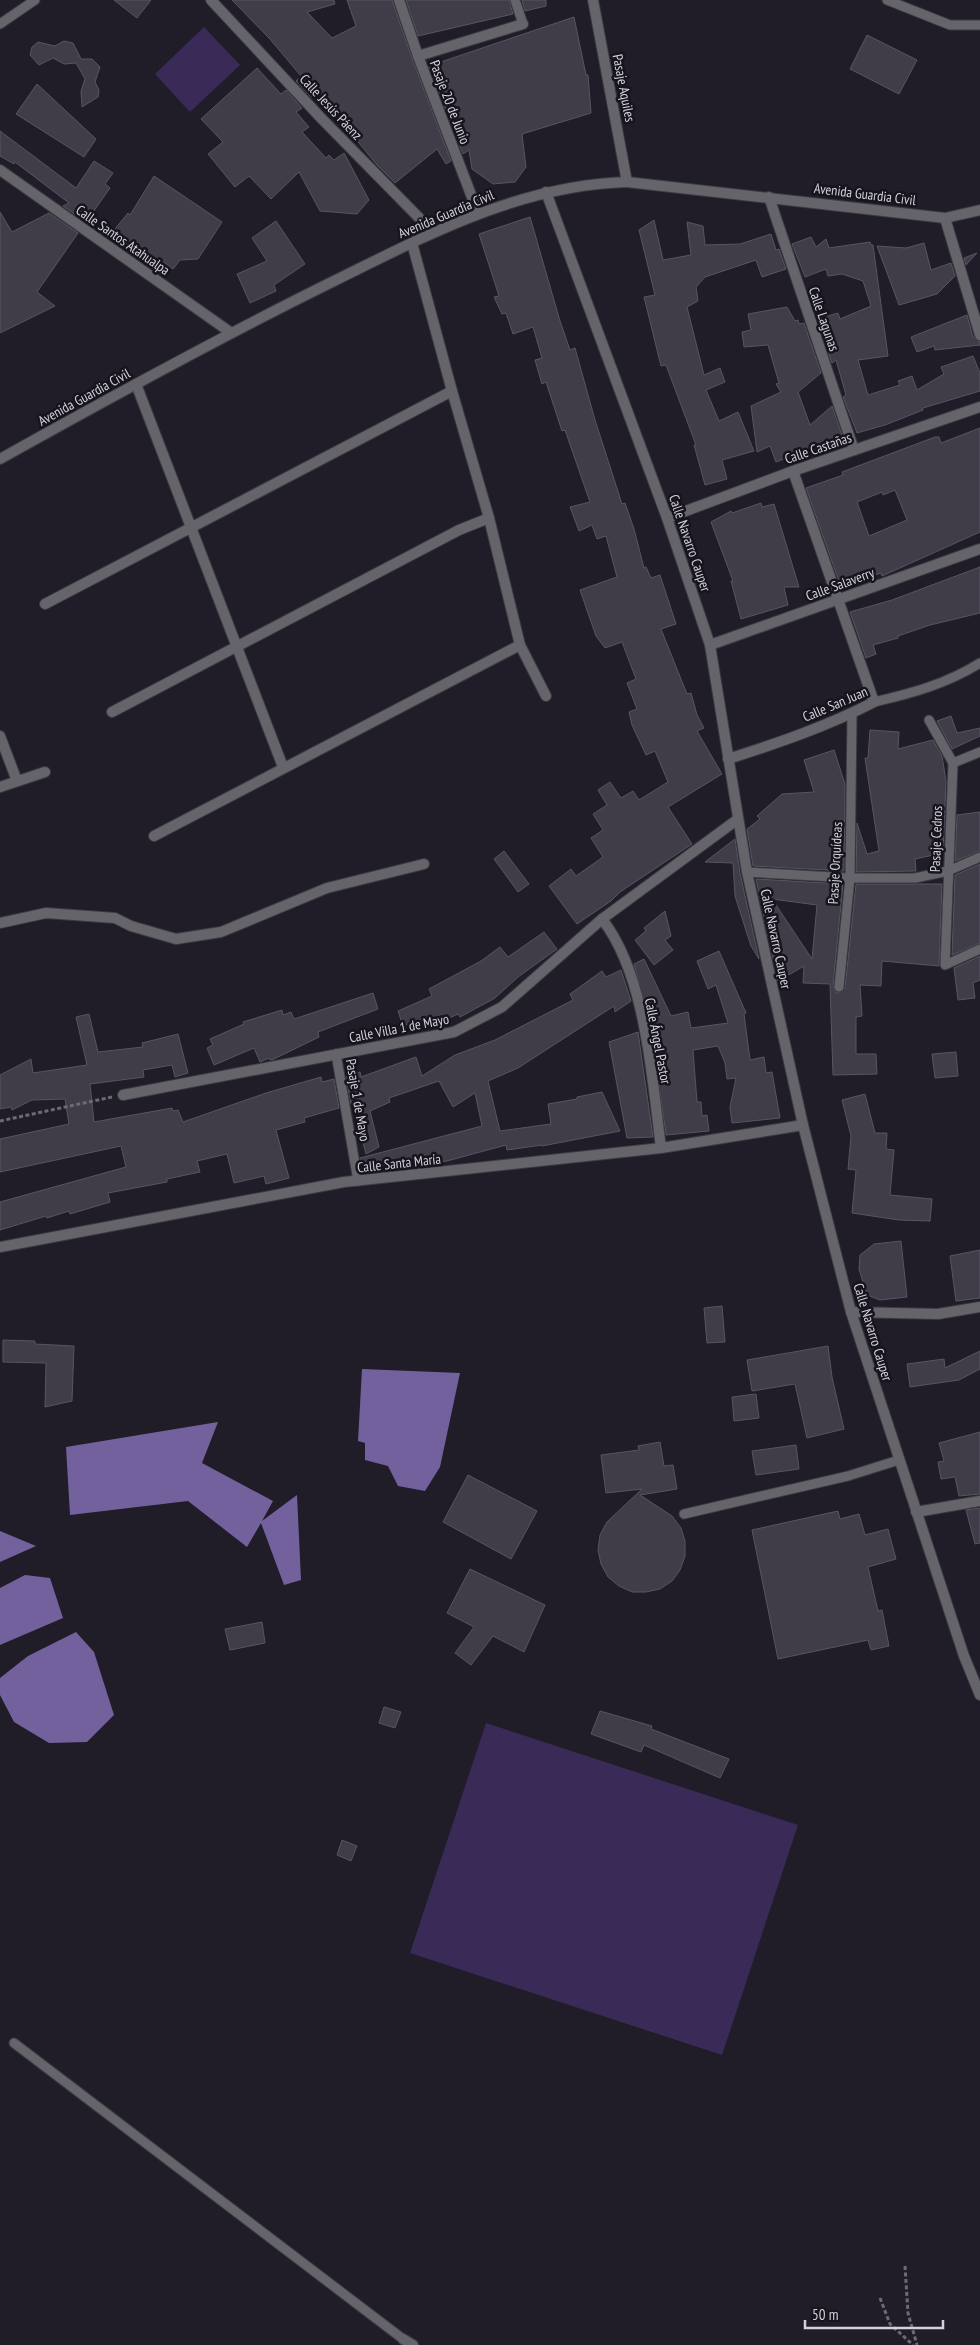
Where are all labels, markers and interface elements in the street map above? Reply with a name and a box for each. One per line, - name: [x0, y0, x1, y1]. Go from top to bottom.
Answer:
- street label: Pasaje Aquiles: [609, 53, 639, 124]
- street label: Pasaje 20 de Junio: [426, 57, 474, 147]
- street label: Calle Jesús Páenz: [296, 70, 366, 144]
- street label: Avenida Guardia Civil: [813, 179, 918, 209]
- street label: Avenida Guardia Civil: [395, 185, 497, 242]
- street label: Calle Santos Atahualpa: [73, 201, 173, 279]
- street label: Calle Lagunas: [805, 284, 843, 354]
- street label: Avenida Guardia Civil: [35, 364, 134, 430]
- street label: Calle Castañas: [782, 428, 854, 468]
- street label: Calle Navarro Cauper: [665, 492, 715, 594]
- street label: Calle Salaverry: [803, 563, 877, 605]
- street label: Calle San Juan: [800, 682, 870, 726]
- street label: Pasaje Cedros: [926, 805, 946, 872]
- street label: Pasaje Orquídeas: [824, 821, 846, 905]
- street label: Calle Navarro Cauper: [757, 887, 795, 991]
- street label: Calle Ángel Pastor: [641, 996, 675, 1086]
- street label: Calle Villa 1 de Mayo: [348, 1010, 450, 1046]
- street label: Pasaje 1 de Mayo: [342, 1057, 374, 1143]
- street label: Calle Santa María: [356, 1150, 442, 1176]
- street label: Calle Navarro Cauper: [850, 1281, 897, 1383]
- scale bar: [805, 2298, 942, 2330]
- text: 50 m: [812, 2305, 838, 2324]

